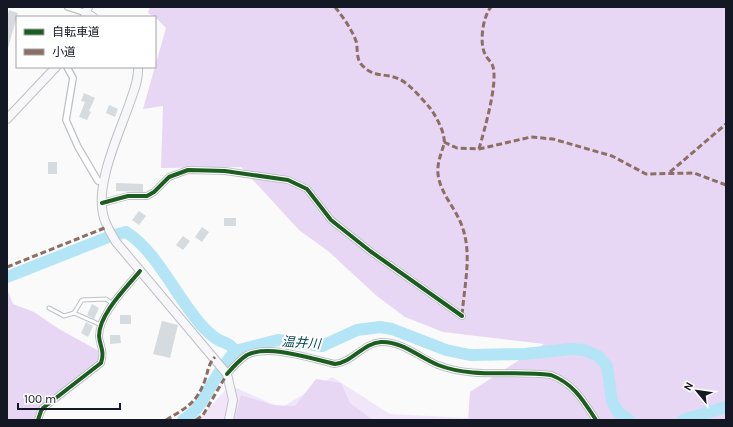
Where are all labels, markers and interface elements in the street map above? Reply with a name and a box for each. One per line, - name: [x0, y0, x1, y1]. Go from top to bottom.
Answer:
- legend: [16, 16, 156, 68]
- text: 自転車道: [52, 25, 100, 39]
- text: 小道: [52, 45, 76, 59]
- water label: 温井川: [281, 334, 323, 351]
- north arrow: [677, 371, 717, 411]
- text: N: [681, 380, 696, 393]
- scale bar: [18, 385, 120, 411]
- text: 100 m: [24, 392, 56, 406]

